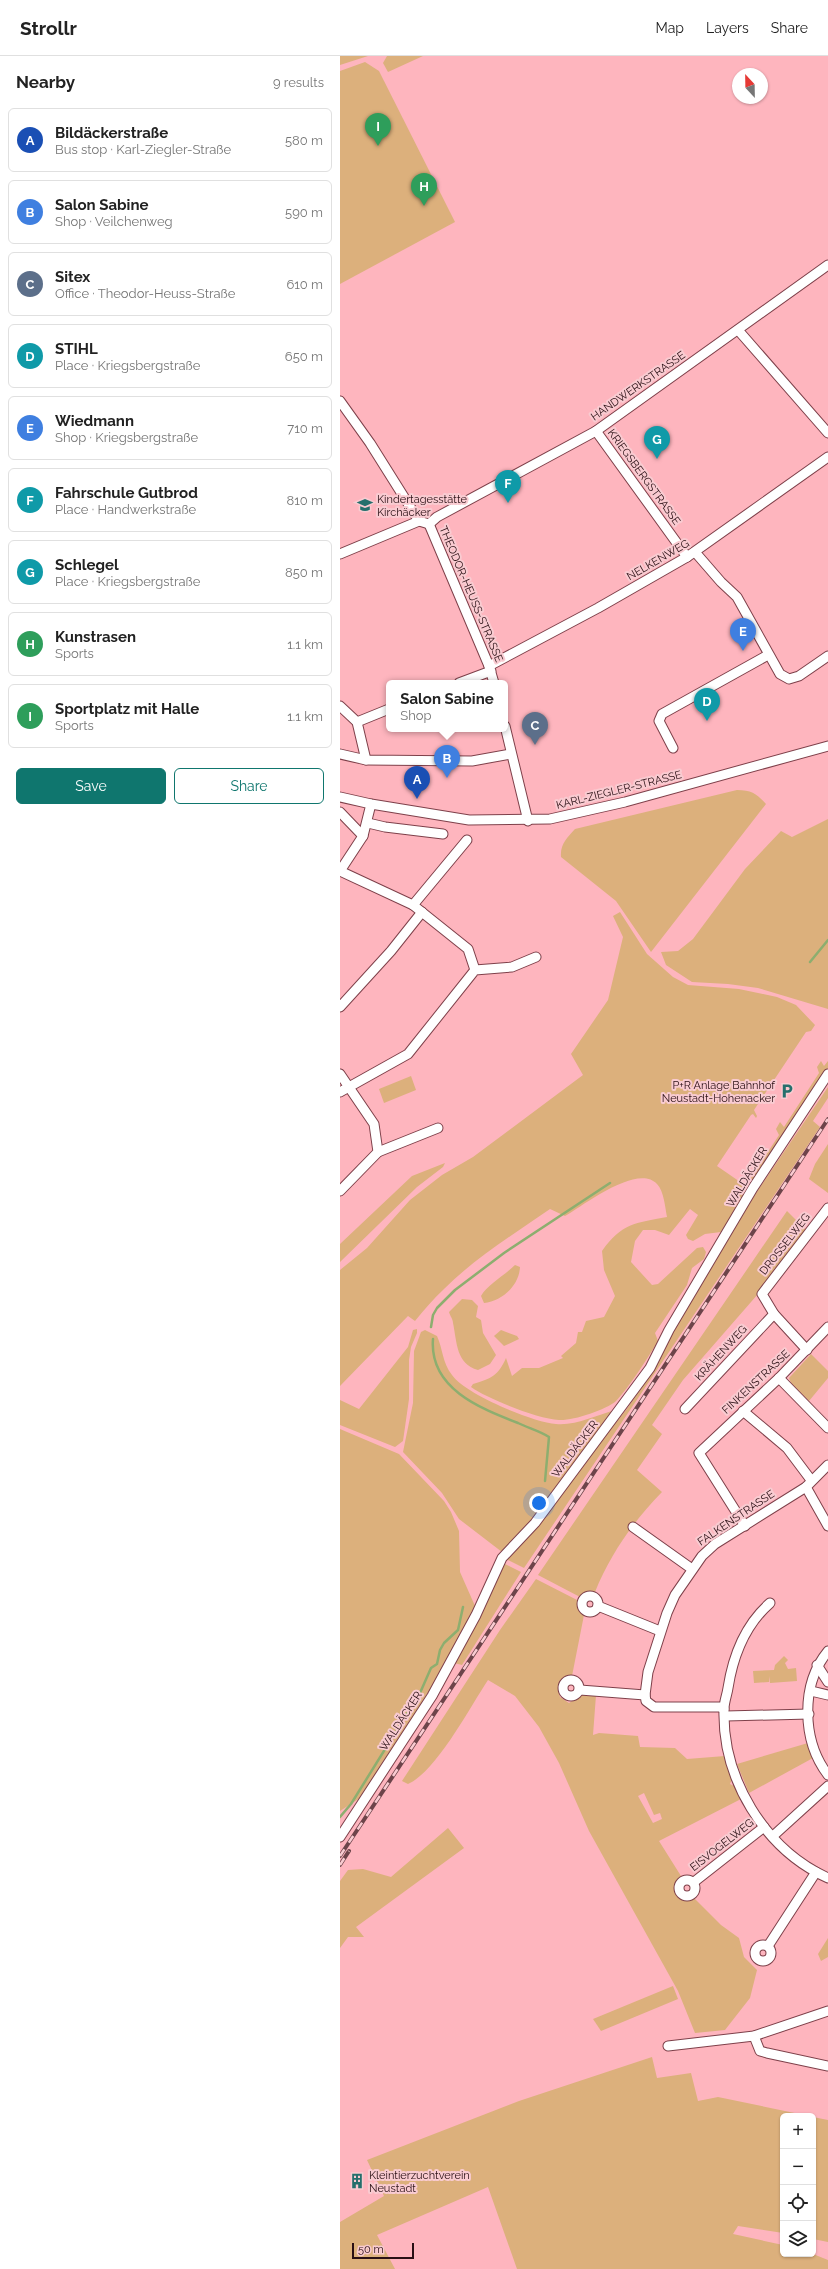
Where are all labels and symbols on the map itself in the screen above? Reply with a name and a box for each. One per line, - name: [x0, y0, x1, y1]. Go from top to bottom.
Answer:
- north arrow: [732, 68, 768, 104]
- pin: I: [365, 113, 391, 146]
- pin: H: [411, 173, 437, 206]
- street label: HANDWERKSTRASSE: [588, 348, 688, 423]
- pin: G: [644, 426, 670, 459]
- street label: KRIEGSBERGSTRASSE: [605, 427, 683, 527]
- pin: F: [495, 470, 521, 503]
- place label: Kindertagesstätte Kirchäcker: [377, 493, 468, 519]
- school or university icon: Kindertagesstätte Kirchäcker: [356, 496, 374, 514]
- street label: THEODOR-HEUSS-STRASSE: [436, 524, 506, 664]
- street label: NELKENWEG: [625, 537, 692, 583]
- pin: E: [730, 618, 756, 651]
- pin: D: [694, 688, 720, 721]
- pin: C: [522, 712, 548, 745]
- pin: B: [434, 745, 460, 778]
- pin: A: [404, 766, 430, 799]
- street label: KARL-ZIEGLER-STRASSE: [555, 768, 683, 812]
- place label: P+R Anlage Bahnhof Neustadt-Hohenacker: [662, 1079, 775, 1105]
- parking icon: P+R Anlage Bahnhof Neustadt-Hohenacker: [778, 1082, 796, 1100]
- street label: WALDÄCKER: [724, 1145, 770, 1209]
- street label: DROSSELWEG: [757, 1211, 813, 1277]
- street label: KRÄHENWEG: [692, 1323, 750, 1383]
- street label: FINKENSTRASSE: [719, 1347, 793, 1417]
- street label: WALDÄCKER: [549, 1418, 601, 1480]
- street label: FALKENSTRASSE: [695, 1487, 777, 1549]
- your location: [529, 1493, 549, 1513]
- street label: WALDÄCKER: [377, 1689, 425, 1753]
- street label: EISVOGELWEG: [688, 1816, 756, 1874]
- place label: Kleintierzuchtverein Neustadt: [369, 2169, 470, 2195]
- building icon: Kleintierzuchtverein Neustadt: [348, 2172, 366, 2190]
- scale bar: [352, 2241, 414, 2260]

